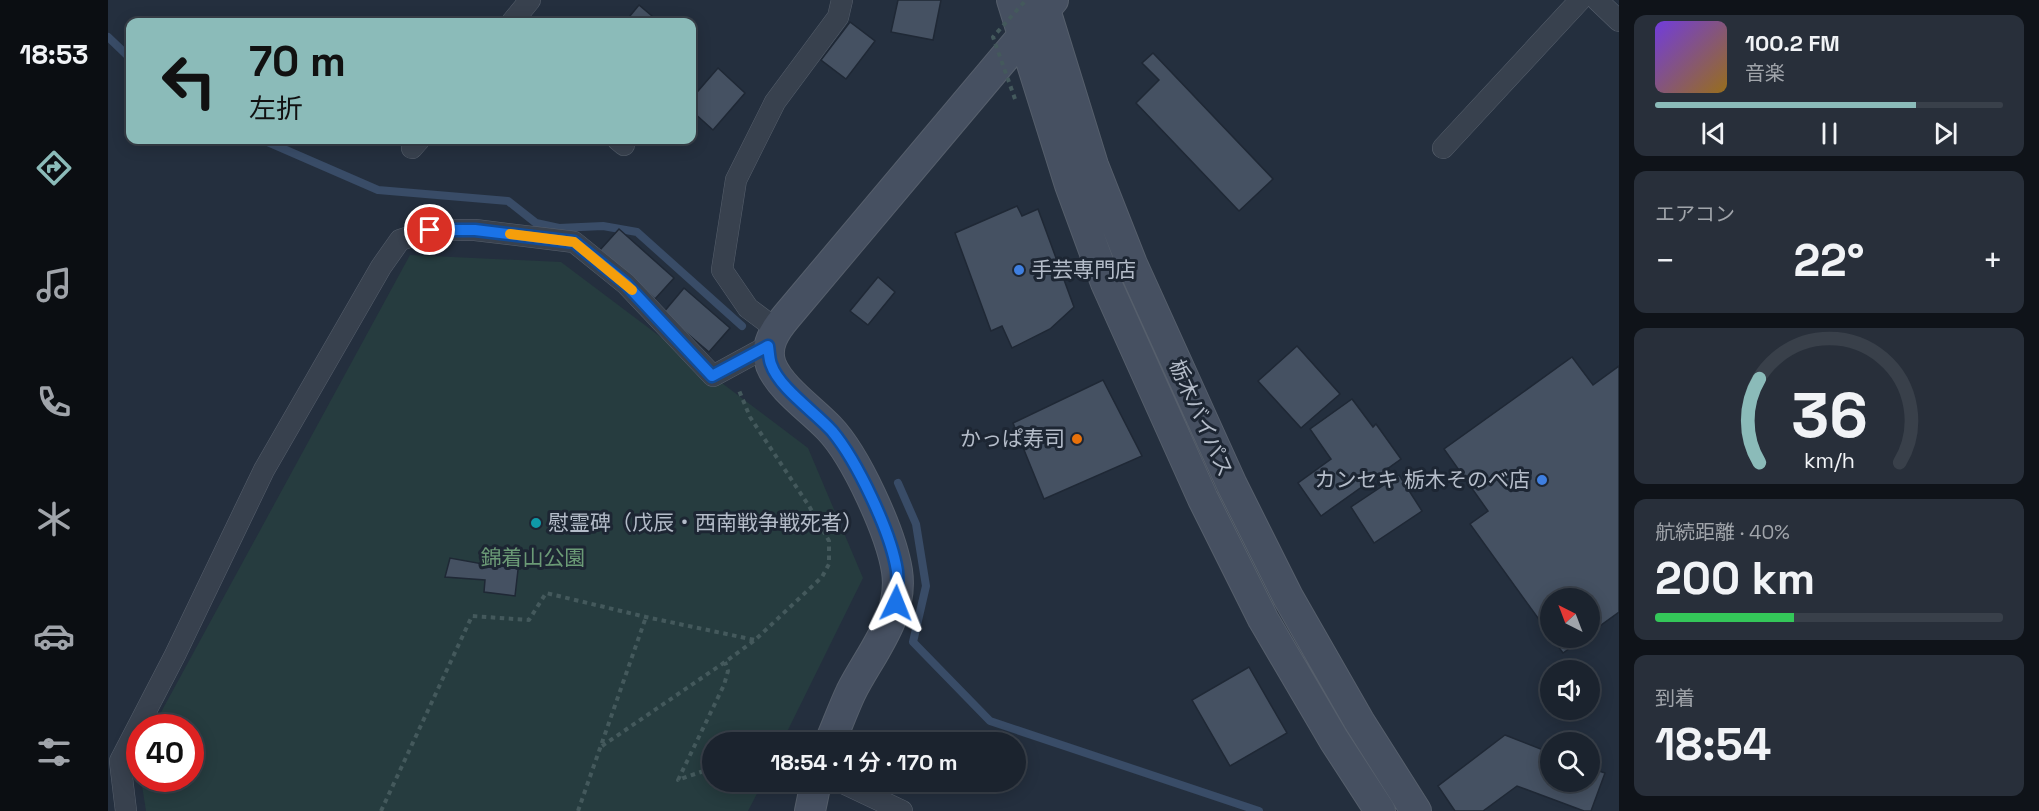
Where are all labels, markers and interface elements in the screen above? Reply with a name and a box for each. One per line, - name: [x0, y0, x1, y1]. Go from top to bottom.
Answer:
- text: 100.2 FM: [1745, 29, 1840, 57]
- text: 70 m: [249, 35, 346, 88]
- text: 18:53: [19, 37, 89, 72]
- icon: left: [150, 42, 228, 120]
- text: 音楽: [1745, 60, 1785, 86]
- text: 左折: [249, 91, 303, 126]
- icon: previous: [1697, 117, 1730, 150]
- icon: pause: [1813, 117, 1846, 150]
- icon: next: [1929, 117, 1962, 150]
- icon: directions: [33, 147, 75, 189]
- text: エアコン: [1655, 201, 1735, 227]
- pin: [404, 204, 455, 255]
- icon: arrive: [413, 213, 446, 246]
- text: 22°: [1793, 232, 1865, 289]
- text: −: [1655, 240, 1675, 282]
- text: +: [1983, 240, 2003, 282]
- place label: 手芸専門店: [1031, 256, 1136, 283]
- marker: 手芸専門店: [1012, 263, 1026, 277]
- icon: music: [33, 264, 75, 306]
- street label: 栃木バイパス: [1164, 355, 1239, 481]
- text: 36: [1791, 376, 1867, 455]
- icon: phone: [33, 381, 75, 423]
- place label: かっぱ寿司: [960, 425, 1065, 452]
- marker: かっぱ寿司: [1070, 432, 1084, 446]
- text: km/h: [1803, 447, 1855, 474]
- place label: カンセキ 栃木そのべ店: [1315, 466, 1530, 493]
- marker: カンセキ 栃木そのべ店: [1535, 473, 1549, 487]
- icon: climate: [33, 498, 75, 540]
- place label: 慰霊碑（戊辰・西南戦争戦死者）: [548, 509, 863, 536]
- marker: 慰霊碑（戊辰・西南戦争戦死者）: [529, 516, 543, 530]
- text: 航続距離 · 40%: [1655, 519, 1790, 545]
- park label: 錦着山公園: [481, 544, 586, 571]
- text: 200 km: [1655, 550, 1815, 607]
- position arrow: [864, 571, 928, 635]
- north arrow: [1540, 588, 1600, 648]
- map controls: [1540, 588, 1600, 792]
- icon: car: [33, 615, 75, 657]
- button: sound: [1540, 660, 1600, 720]
- text: 到着: [1655, 685, 1695, 711]
- speed limit sign: 40: [126, 714, 204, 792]
- text: 18:54: [1655, 716, 1771, 773]
- icon: filters: [33, 731, 75, 773]
- button: search: [1540, 732, 1600, 792]
- text: 18:54 · 1 分 · 170 m: [770, 748, 958, 776]

